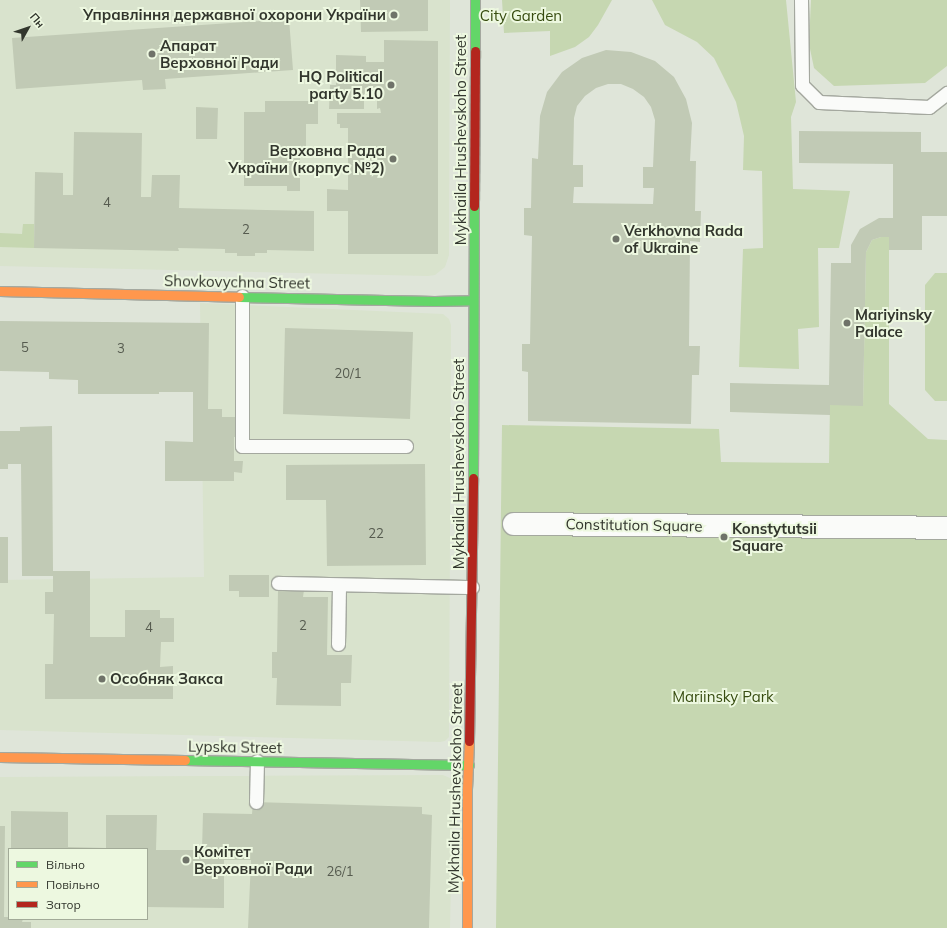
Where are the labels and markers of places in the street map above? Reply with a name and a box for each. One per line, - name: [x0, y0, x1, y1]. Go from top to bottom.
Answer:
- place label: Управління державної охорони України: [83, 6, 386, 24]
- marker: Управління державної охорони України: [389, 10, 399, 20]
- place label: Апарат Верховної Ради: [160, 36, 279, 71]
- marker: Апарат Верховної Ради: [147, 49, 157, 59]
- place label: HQ Political party 5.10: [299, 67, 383, 102]
- marker: HQ Political party 5.10: [386, 80, 396, 90]
- place label: Верховна Рада України (корпус №2): [228, 141, 385, 176]
- marker: Верховна Рада України (корпус №2): [388, 154, 398, 164]
- place label: Verkhovna Rada of Ukraine: [624, 221, 743, 256]
- marker: Verkhovna Rada of Ukraine: [611, 234, 621, 244]
- place label: Mariyinsky Palace: [855, 305, 932, 340]
- marker: Mariyinsky Palace: [842, 318, 852, 328]
- place label: Konstytutsii Square: [732, 519, 817, 554]
- marker: Konstytutsii Square: [719, 532, 729, 542]
- place label: Особняк Закса: [110, 670, 223, 688]
- marker: Особняк Закса: [97, 674, 107, 684]
- place label: Комітет Верховної Ради: [194, 842, 313, 877]
- marker: Комітет Верховної Ради: [181, 855, 191, 865]

